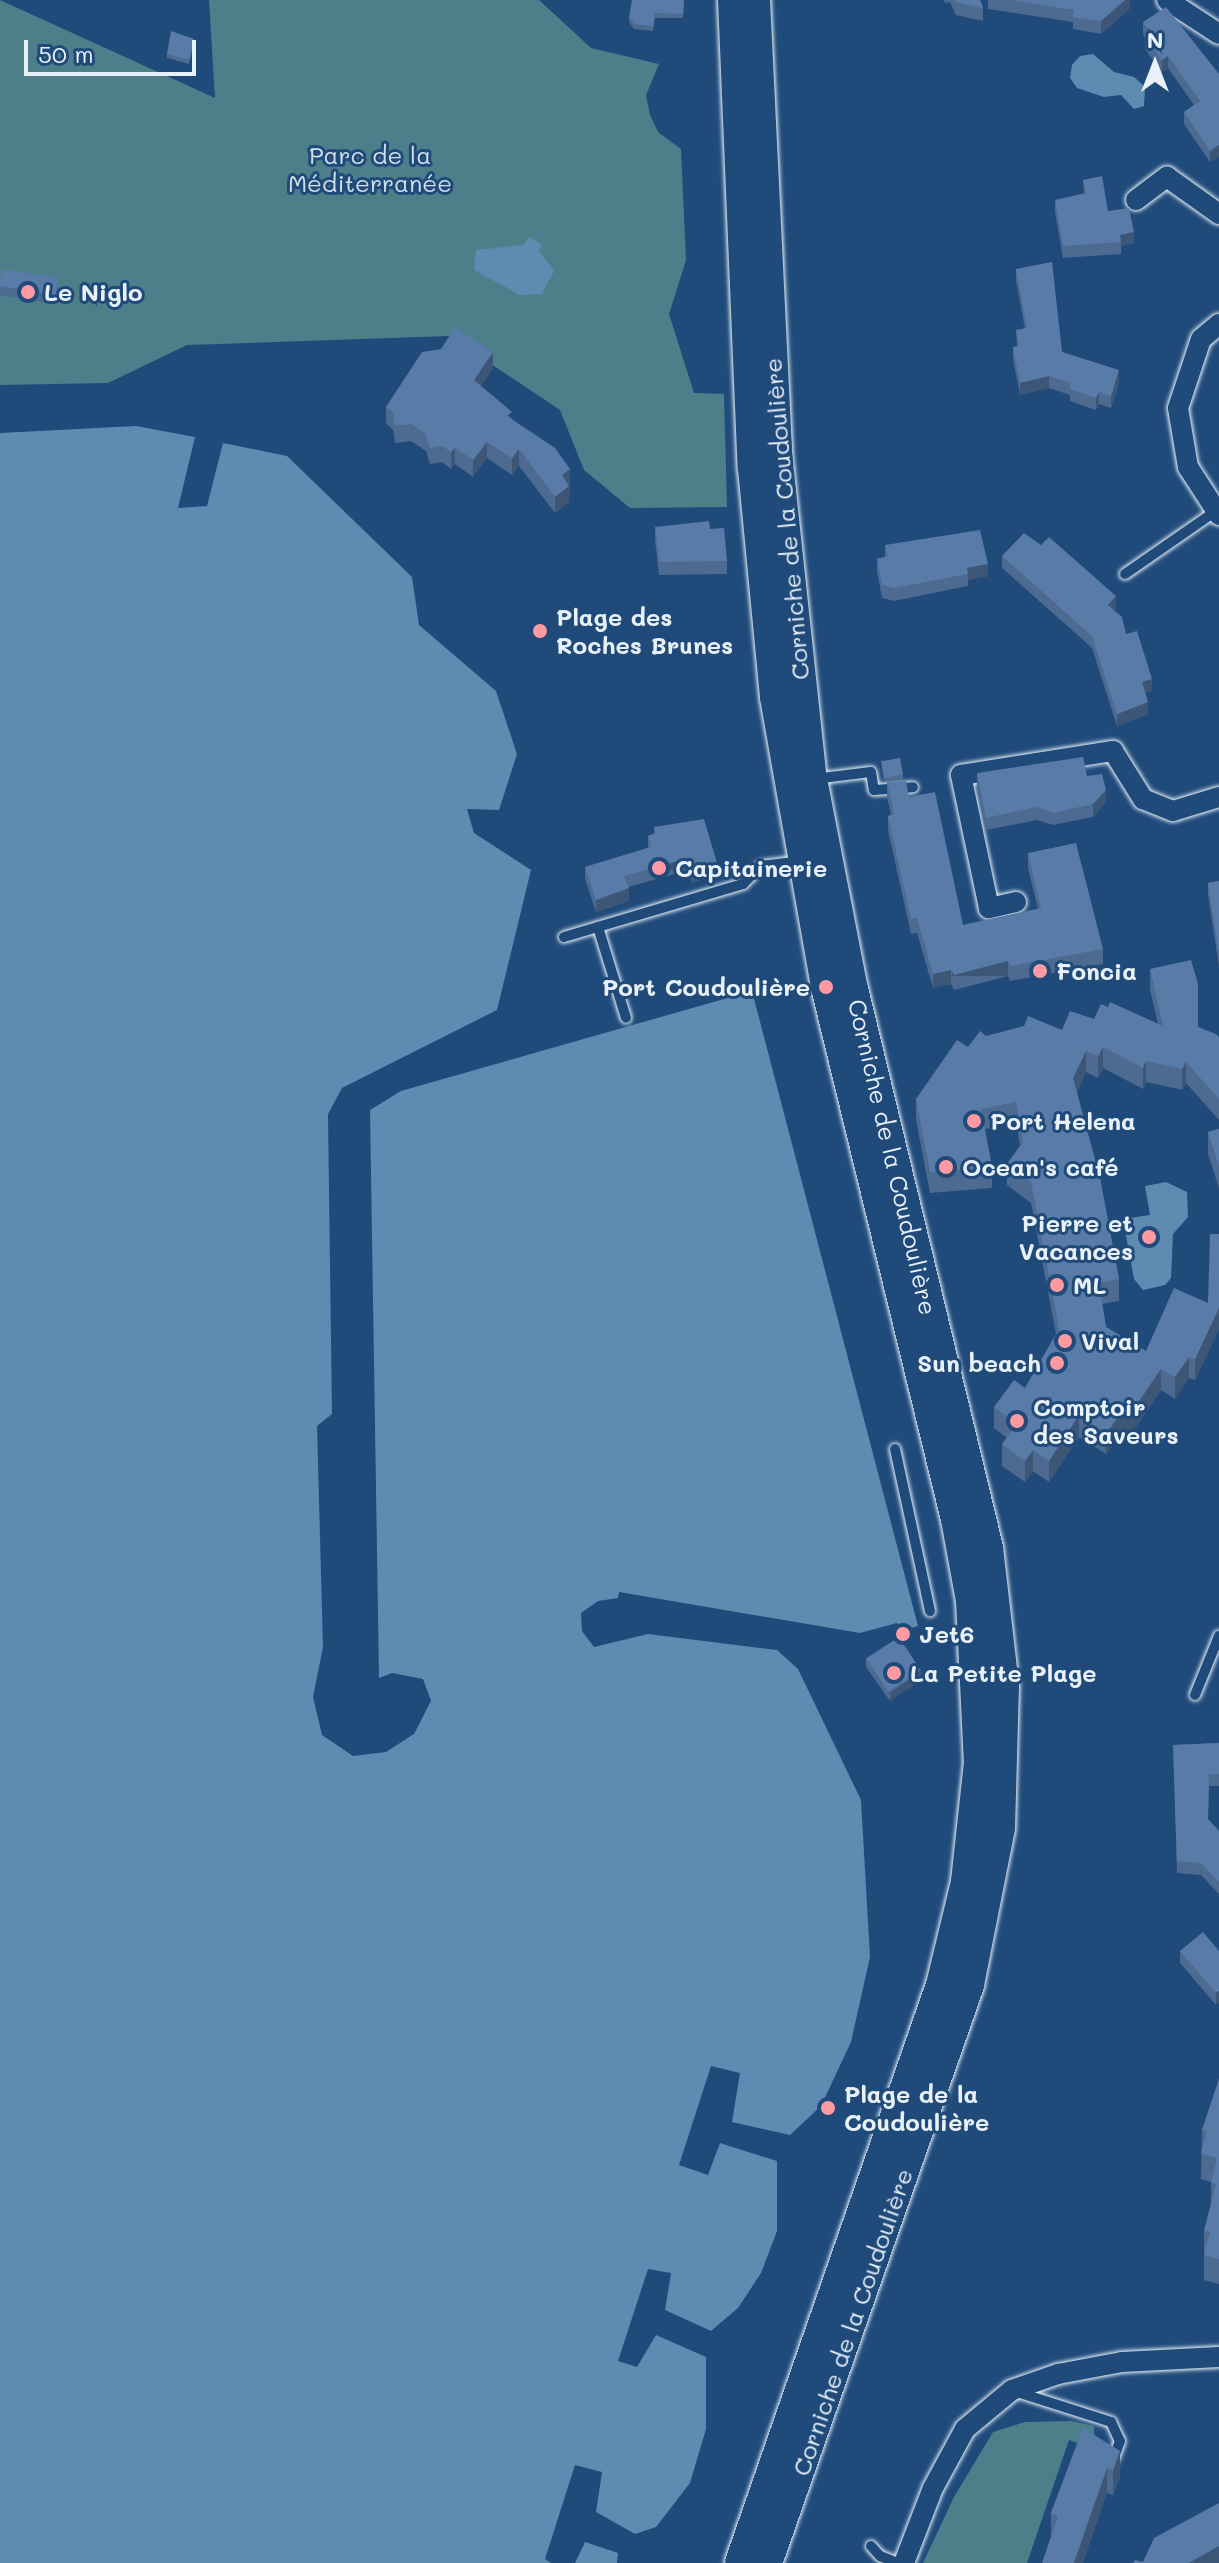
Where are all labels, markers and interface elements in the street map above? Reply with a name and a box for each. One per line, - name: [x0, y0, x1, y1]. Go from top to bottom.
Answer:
- scale bar: [28, 24, 200, 74]
- north arrow: [1115, 24, 1195, 104]
- text: N: [1147, 25, 1163, 54]
- text: 50 m: [38, 38, 94, 69]
- park label: Parc de la Méditerranée: [288, 141, 452, 197]
- place label: Le Niglo: [44, 278, 143, 306]
- marker: Le Niglo: [19, 283, 37, 301]
- street label: Corniche de la Coudoulière: [758, 357, 814, 681]
- place label: Plage des Roches Brunes: [556, 603, 733, 659]
- marker: Plage des Roches Brunes: [531, 622, 549, 640]
- place label: Capitainerie: [675, 854, 827, 882]
- marker: Capitainerie: [650, 859, 668, 877]
- place label: Foncia: [1056, 957, 1137, 985]
- marker: Foncia: [1031, 962, 1049, 980]
- place label: Port Coudoulière: [602, 973, 810, 1001]
- marker: Port Coudoulière: [817, 978, 835, 996]
- street label: Corniche de la Coudoulière: [843, 996, 943, 1318]
- place label: Port Helena: [990, 1107, 1136, 1135]
- marker: Port Helena: [965, 1112, 983, 1130]
- place label: Ocean's café: [962, 1153, 1119, 1181]
- marker: Ocean's café: [937, 1158, 955, 1176]
- place label: Pierre et Vacances: [1019, 1209, 1133, 1265]
- marker: Pierre et Vacances: [1140, 1228, 1158, 1246]
- place label: ML: [1073, 1271, 1106, 1299]
- marker: ML: [1048, 1276, 1066, 1294]
- place label: Vival: [1081, 1327, 1139, 1355]
- marker: Vival: [1056, 1332, 1074, 1350]
- place label: Sun beach: [917, 1349, 1041, 1377]
- marker: Sun beach: [1048, 1354, 1066, 1372]
- place label: Comptoir des Saveurs: [1033, 1393, 1179, 1449]
- marker: Comptoir des Saveurs: [1008, 1412, 1026, 1430]
- place label: Jet6: [919, 1620, 974, 1648]
- marker: Jet6: [894, 1625, 912, 1643]
- place label: La Petite Plage: [910, 1659, 1097, 1687]
- marker: La Petite Plage: [885, 1664, 903, 1682]
- place label: Plage de la Coudoulière: [844, 2080, 989, 2136]
- marker: Plage de la Coudoulière: [819, 2099, 837, 2117]
- street label: Corniche de la Coudoulière: [786, 2165, 918, 2479]

